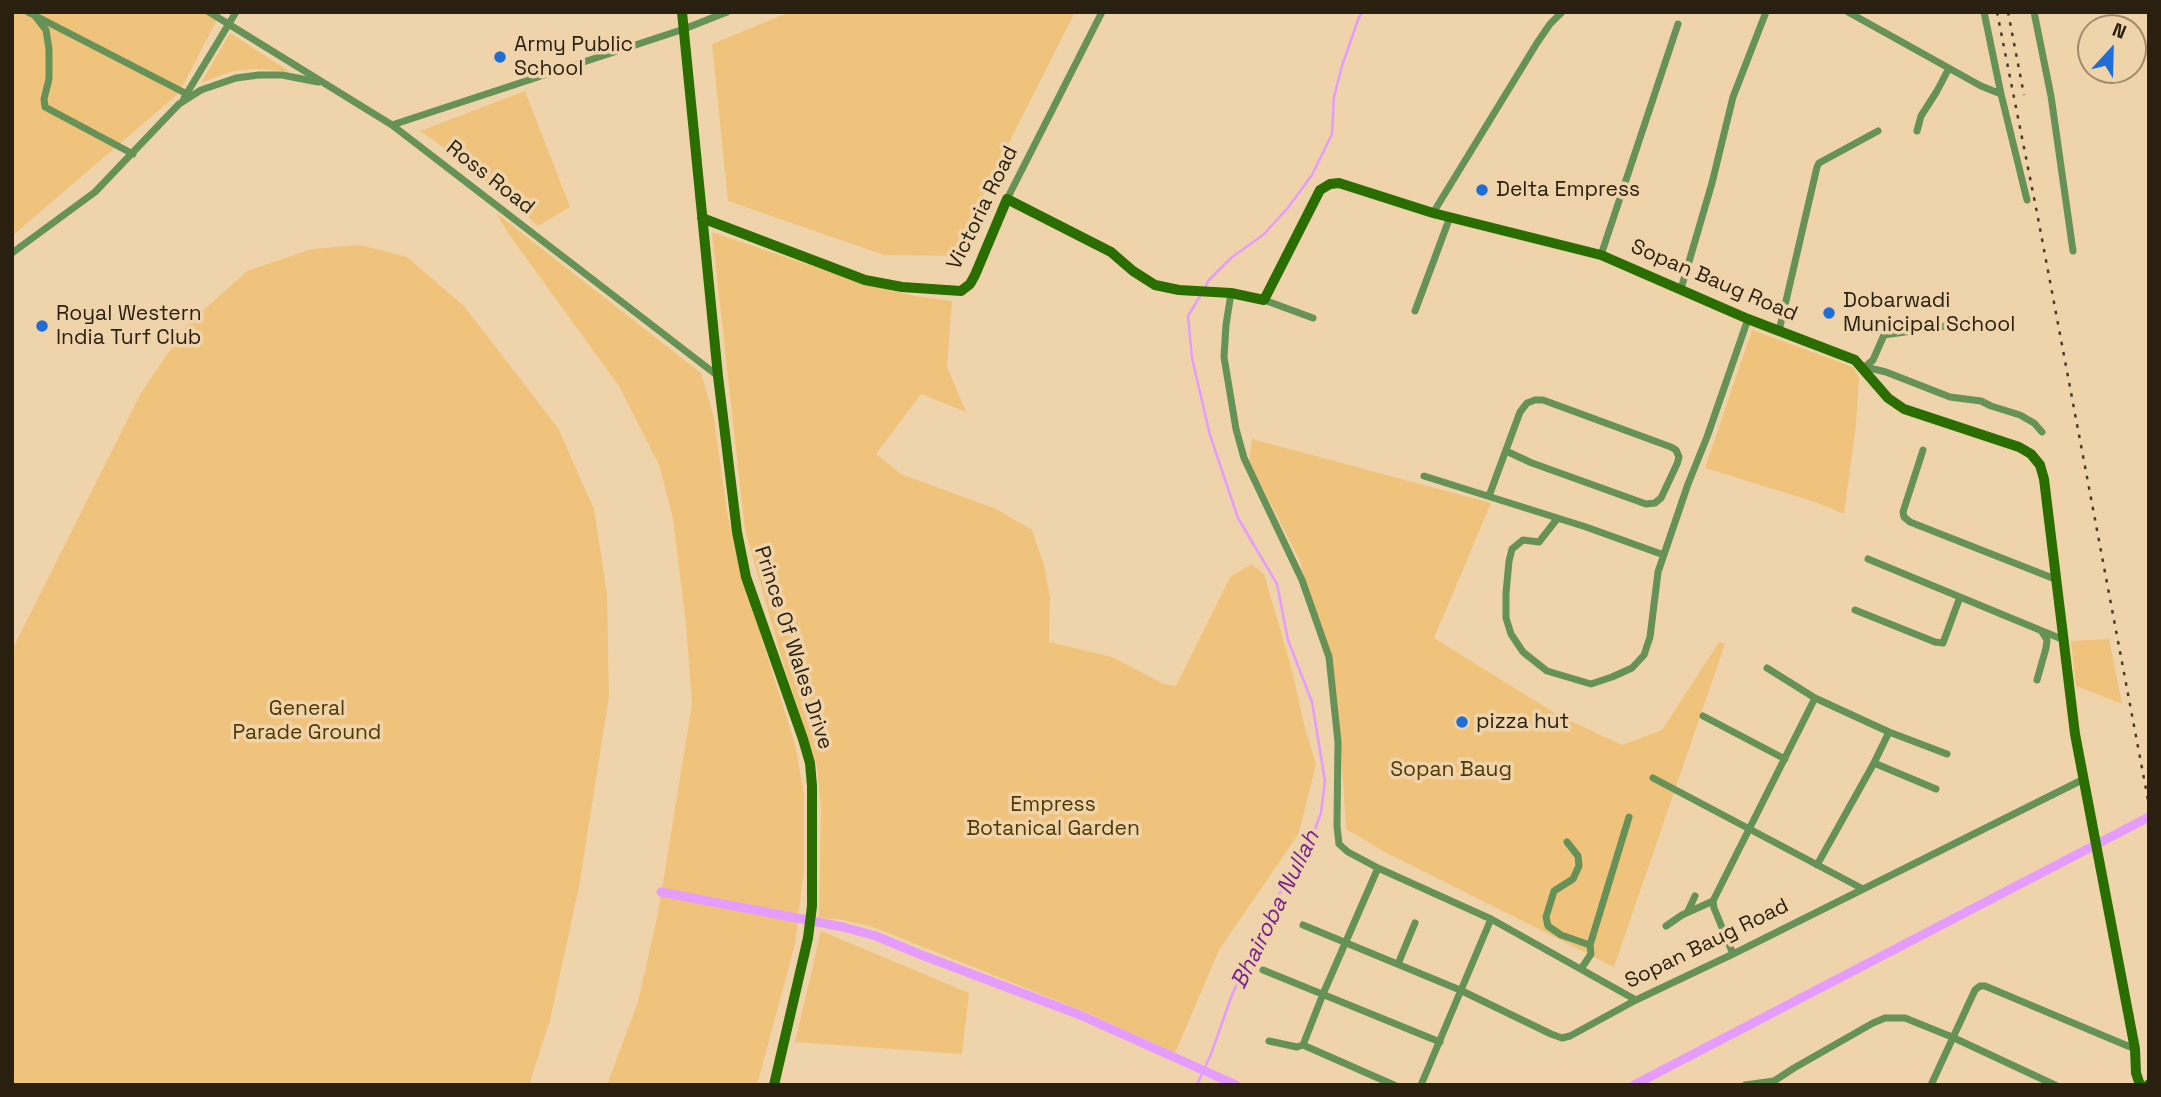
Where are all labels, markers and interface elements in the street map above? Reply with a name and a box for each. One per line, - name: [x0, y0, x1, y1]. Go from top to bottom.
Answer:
- north arrow: [2077, 14, 2147, 84]
- text: N: [2109, 17, 2130, 45]
- place label: Army Public School: [514, 32, 633, 82]
- marker: Army Public School: [492, 49, 508, 65]
- street label: Ross Road: [441, 136, 539, 220]
- street label: Victoria Road: [942, 142, 1024, 274]
- place label: Delta Empress: [1496, 177, 1640, 203]
- marker: Delta Empress: [1474, 182, 1490, 198]
- street label: Sopan Baug Road: [1627, 234, 1801, 328]
- place label: Dobarwadi Municipal School: [1843, 288, 2015, 338]
- place label: Royal Western India Turf Club: [56, 301, 202, 351]
- marker: Dobarwadi Municipal School: [1821, 305, 1837, 321]
- marker: Royal Western India Turf Club: [34, 318, 50, 334]
- street label: Prince Of Wales Drive: [748, 543, 838, 753]
- park label: General Parade Ground: [233, 696, 381, 746]
- place label: pizza hut: [1476, 709, 1569, 735]
- marker: pizza hut: [1454, 714, 1470, 730]
- park label: Sopan Baug: [1390, 757, 1512, 783]
- park label: Empress Botanical Garden: [966, 792, 1140, 842]
- water label: Bhairoba Nullah: [1226, 826, 1326, 994]
- street label: Sopan Baug Road: [1621, 894, 1793, 994]

